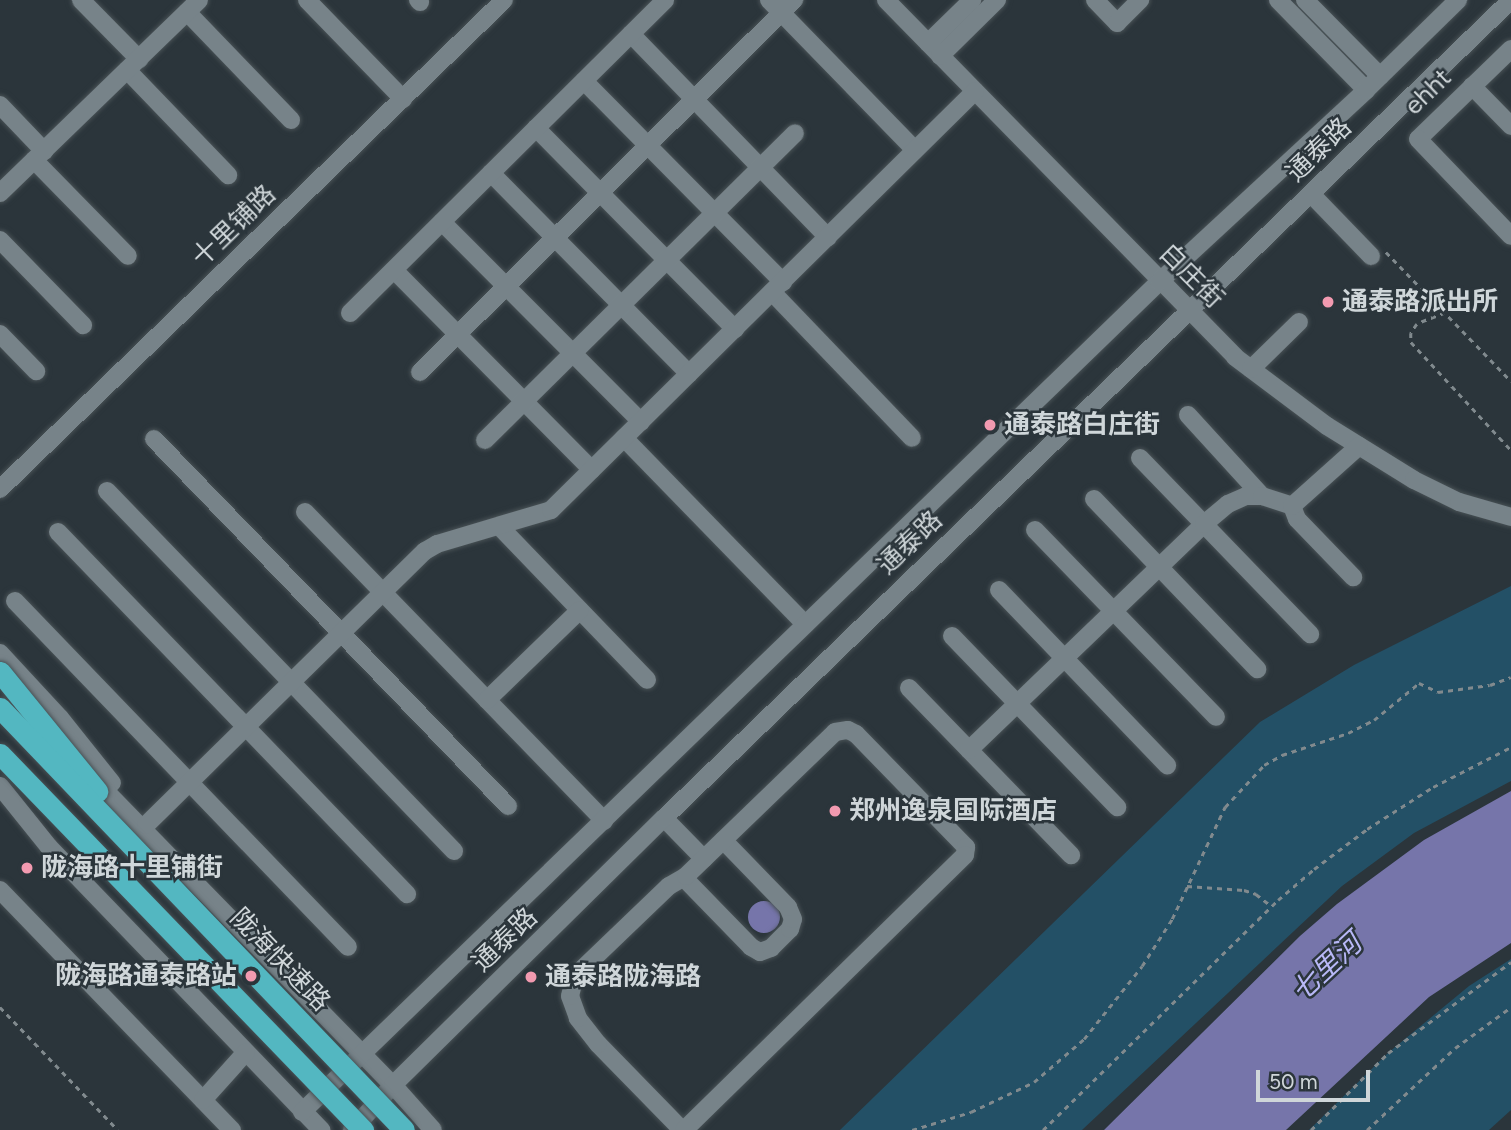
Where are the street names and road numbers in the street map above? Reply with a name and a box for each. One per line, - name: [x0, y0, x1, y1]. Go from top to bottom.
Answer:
- street label: ehht: [1398, 62, 1458, 122]
- street label: 通泰路: [1280, 112, 1358, 188]
- street label: 十里铺路: [186, 179, 282, 273]
- street label: 白庄街: [1152, 237, 1230, 315]
- street label: 通泰路: [871, 505, 949, 581]
- street label: 陇海快速路: [224, 902, 336, 1018]
- street label: 通泰路: [466, 902, 544, 978]

